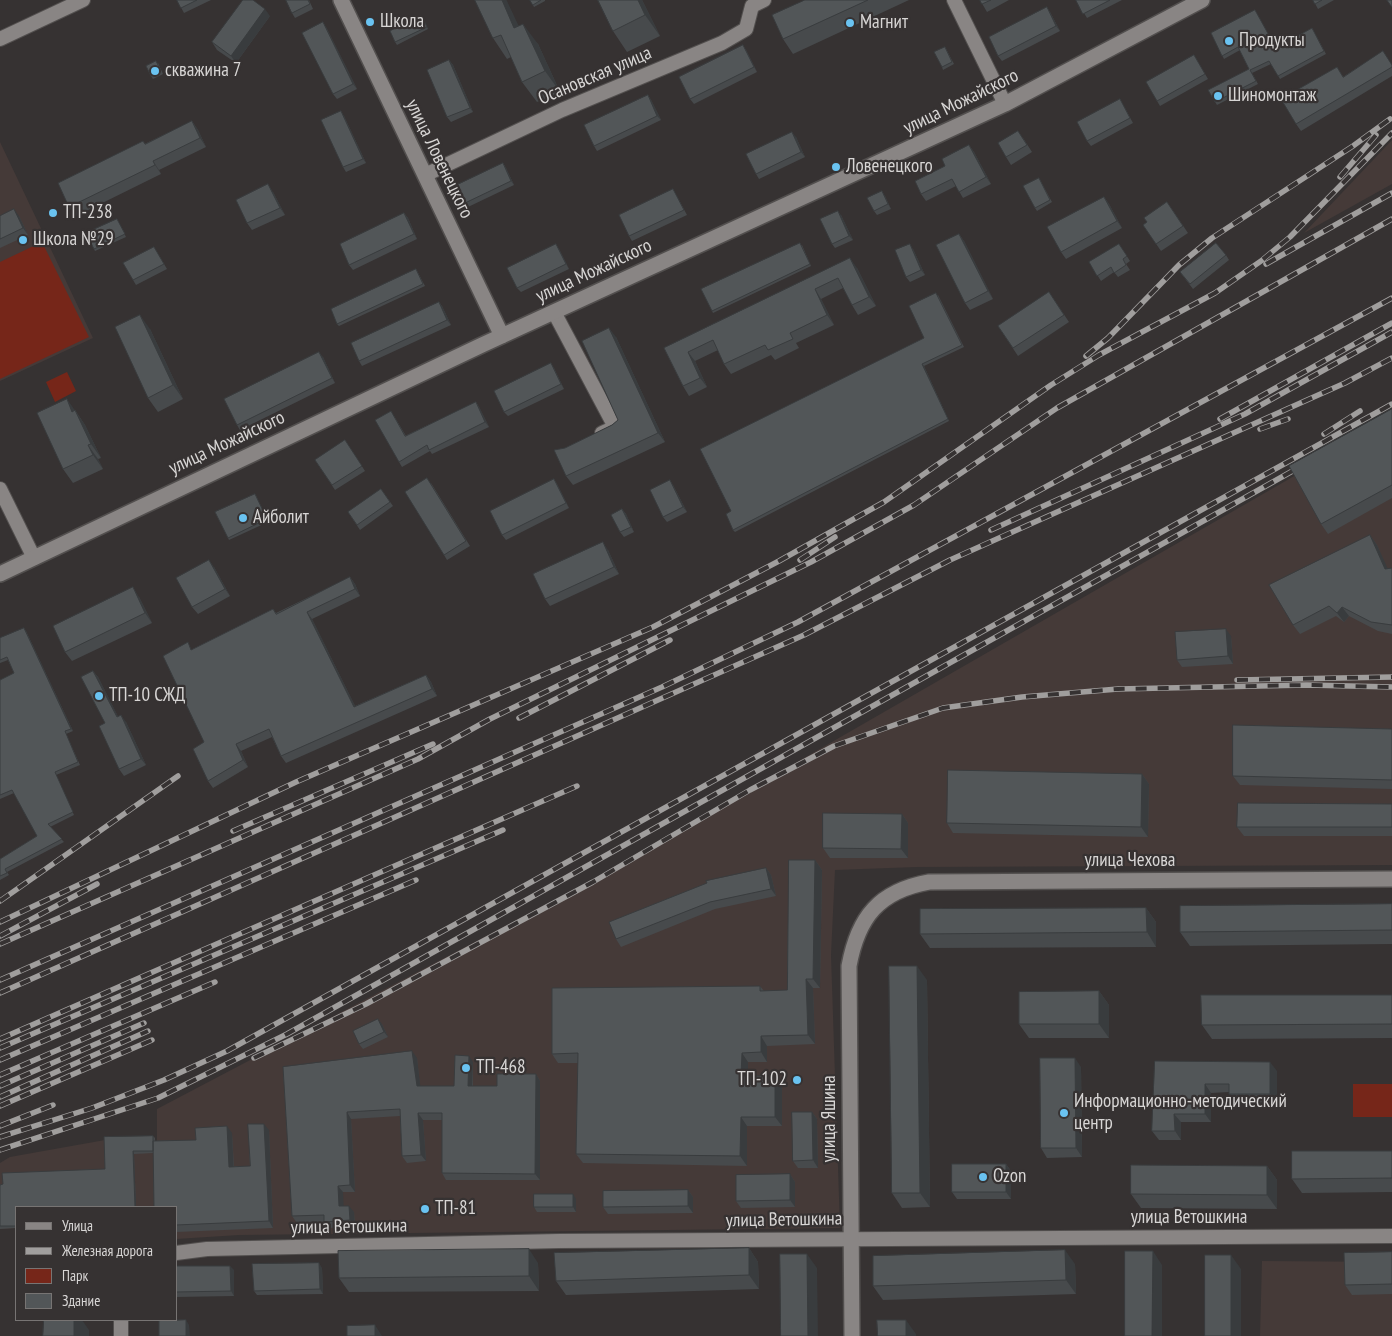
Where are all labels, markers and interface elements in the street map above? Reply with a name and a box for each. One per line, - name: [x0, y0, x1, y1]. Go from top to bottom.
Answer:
- place label: Школа: [380, 11, 424, 33]
- place label: Магнит: [860, 12, 908, 34]
- marker: Школа: [364, 16, 376, 28]
- marker: Магнит: [844, 17, 856, 29]
- place label: Продукты: [1239, 30, 1305, 52]
- marker: Продукты: [1223, 35, 1235, 47]
- street label: Осановская улица: [535, 42, 655, 110]
- place label: скважина 7: [165, 60, 241, 82]
- street label: улица Можайского: [900, 64, 1022, 140]
- marker: скважина 7: [149, 65, 161, 77]
- place label: Шиномонтаж: [1228, 85, 1316, 107]
- marker: Шиномонтаж: [1212, 90, 1224, 102]
- street label: улица Ловенецкого: [400, 96, 478, 222]
- place label: Ловенецкого: [846, 156, 933, 178]
- marker: Ловенецкого: [830, 161, 842, 173]
- place label: ТП-238: [63, 202, 113, 224]
- marker: ТП-238: [47, 207, 59, 219]
- place label: Школа №29: [33, 229, 114, 251]
- marker: Школа №29: [17, 234, 29, 246]
- street label: улица Можайского: [532, 234, 656, 308]
- street label: улица Можайского: [165, 406, 289, 480]
- place label: Айболит: [253, 507, 309, 529]
- marker: Айболит: [237, 512, 249, 524]
- place label: ТП-10 СЖД: [109, 685, 185, 707]
- marker: ТП-10 СЖД: [93, 690, 105, 702]
- street label: улица Чехова: [1085, 850, 1175, 872]
- place label: ТП-468: [476, 1057, 526, 1079]
- marker: ТП-468: [460, 1062, 472, 1074]
- place label: ТП-102: [737, 1069, 787, 1091]
- marker: ТП-102: [791, 1074, 803, 1086]
- street label: улица Яшина: [819, 1075, 841, 1163]
- place label: Информационно-методический центр: [1074, 1091, 1287, 1135]
- marker: Информационно-методический центр: [1058, 1107, 1070, 1119]
- place label: Ozon: [993, 1166, 1026, 1188]
- marker: Ozon: [977, 1171, 989, 1183]
- place label: ТП-81: [435, 1198, 476, 1220]
- marker: ТП-81: [419, 1203, 431, 1215]
- legend: [15, 1206, 178, 1321]
- street label: улица Ветошкина: [1131, 1207, 1247, 1229]
- street label: улица Ветошкина: [725, 1208, 843, 1232]
- street label: улица Ветошкина: [290, 1215, 408, 1239]
- text: Улица: [62, 1216, 93, 1235]
- text: Железная дорога: [62, 1241, 153, 1260]
- text: Парк: [62, 1266, 88, 1285]
- text: Здание: [62, 1291, 100, 1310]

